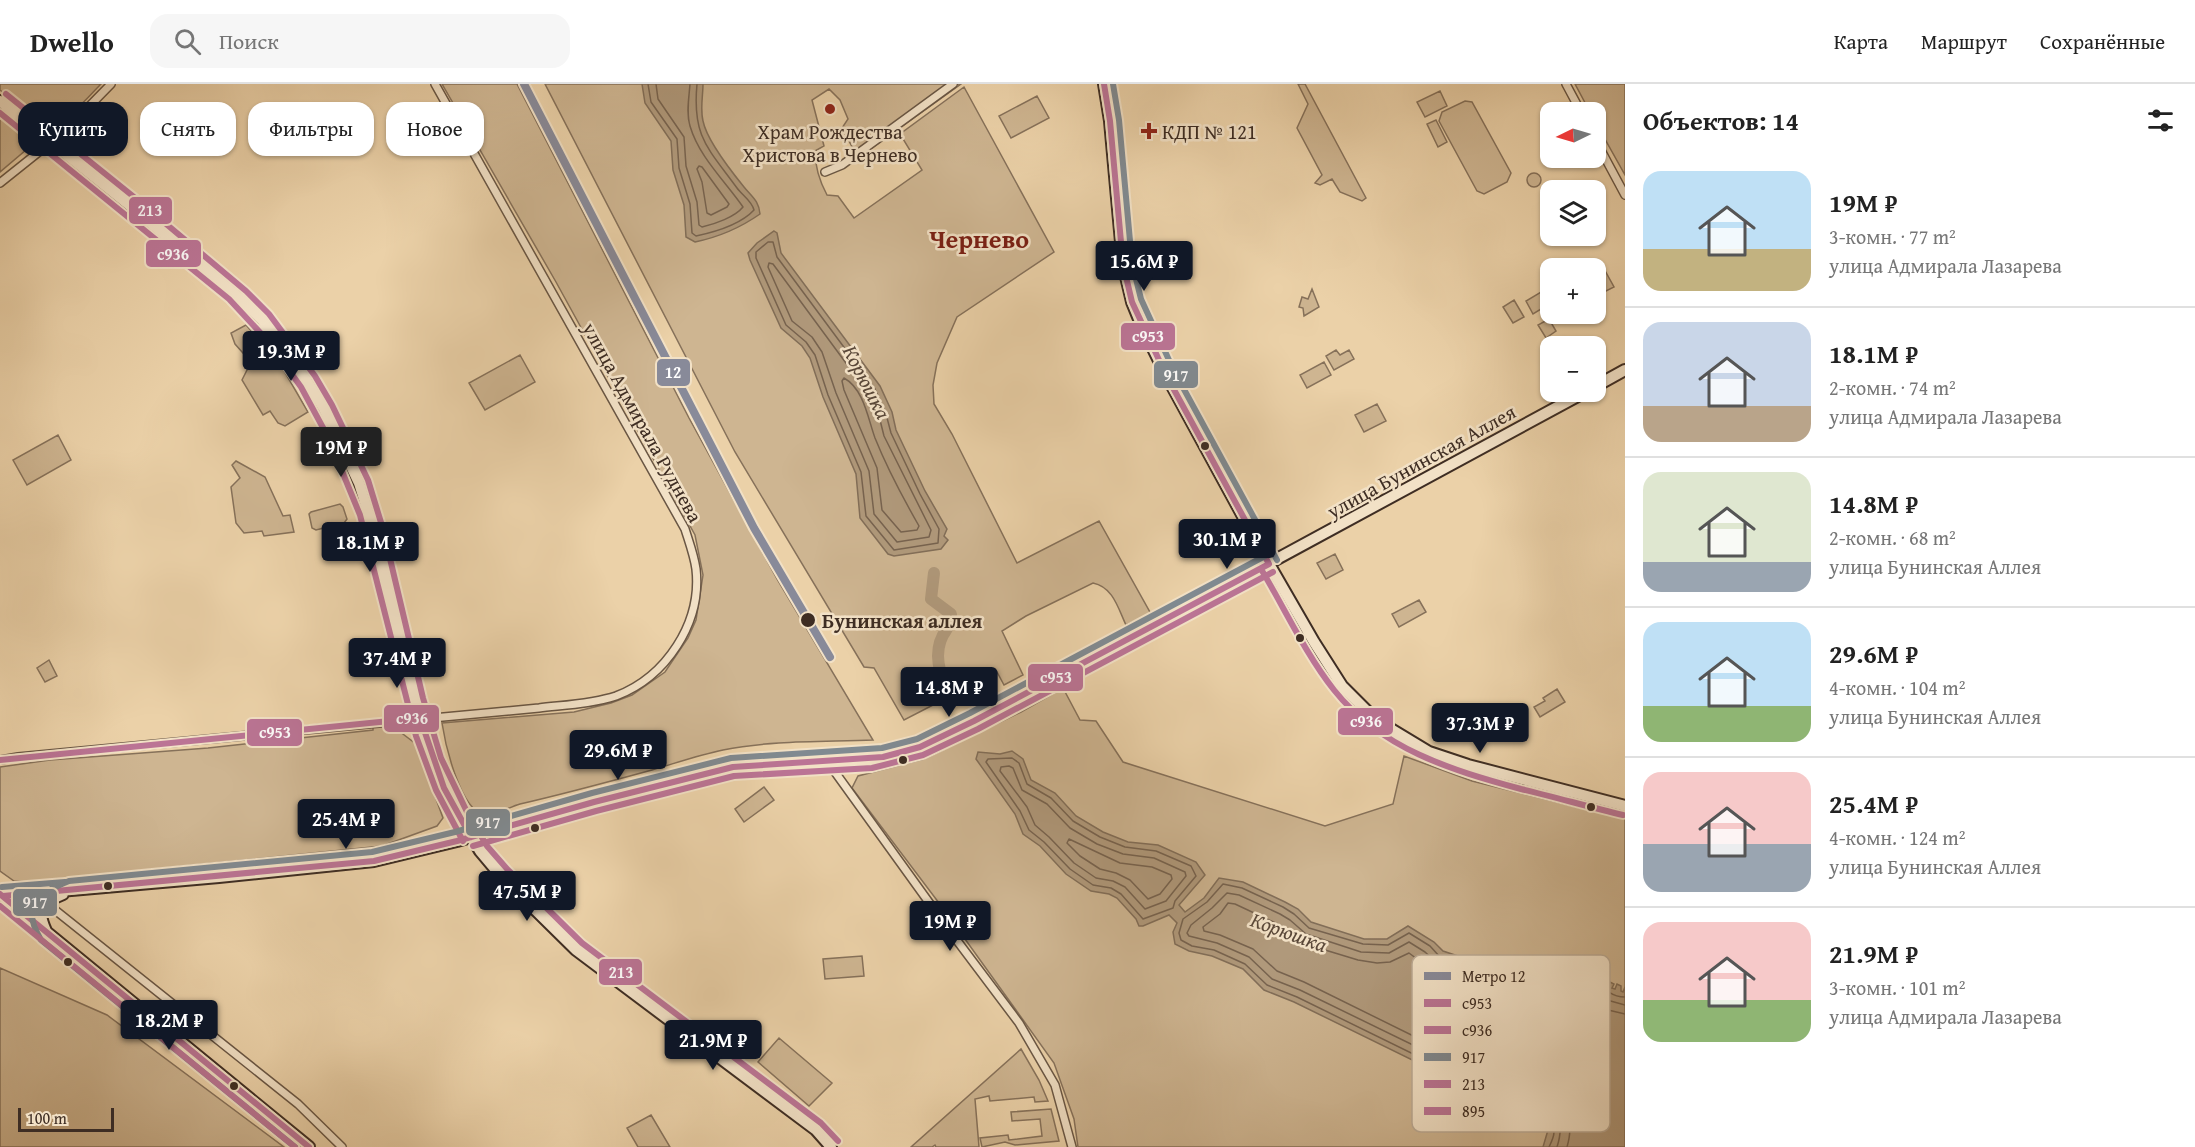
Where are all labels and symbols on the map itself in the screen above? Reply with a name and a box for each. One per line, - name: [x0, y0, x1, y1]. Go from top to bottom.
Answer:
- marker: Храм Рождества Христова в Чернево: [823, 102, 837, 116]
- north arrow: [1540, 102, 1606, 168]
- place label: Храм Рождества Христова в Чернево: [743, 117, 918, 169]
- place label: КДП № 121: [1162, 117, 1257, 146]
- marker: КДП № 121: [1140, 122, 1158, 140]
- line badge: 213: [128, 196, 173, 225]
- text: 213: [138, 198, 162, 222]
- district label: Чернево: [929, 219, 1029, 258]
- line badge: с936: [145, 239, 202, 268]
- pin: 15.6M ₽: [1089, 241, 1199, 292]
- text: с936: [157, 242, 189, 266]
- street label: улица Адмирала Руднева: [575, 316, 710, 528]
- line badge: с953: [1120, 322, 1176, 351]
- text: с953: [1132, 324, 1164, 348]
- pin: 19.3M ₽: [236, 331, 346, 382]
- water label: Корюшка: [835, 340, 899, 425]
- line badge: 12: [656, 358, 691, 387]
- text: 12: [665, 360, 681, 384]
- line badge: 917: [1153, 360, 1199, 389]
- text: 917: [1164, 363, 1188, 387]
- street label: улица Бунинская Аллея: [1320, 397, 1521, 526]
- pin: 19M ₽: [299, 427, 383, 478]
- unlabelled marker: [1199, 440, 1211, 452]
- pin: 30.1M ₽: [1172, 519, 1282, 570]
- pin: 18.1M ₽: [315, 522, 425, 573]
- place label: Бунинская аллея: [822, 606, 983, 635]
- marker: Бунинская аллея: [799, 611, 817, 629]
- unlabelled marker: [1294, 632, 1306, 644]
- pin: 37.4M ₽: [342, 638, 452, 689]
- line badge: с953: [1027, 663, 1084, 692]
- text: с953: [1040, 665, 1072, 689]
- pin: 14.8M ₽: [894, 667, 1004, 718]
- pin: 37.3M ₽: [1425, 703, 1535, 754]
- line badge: с936: [383, 704, 440, 733]
- text: с936: [396, 706, 428, 730]
- line badge: с936: [1337, 707, 1394, 736]
- text: с936: [1350, 709, 1382, 733]
- line badge: с953: [246, 718, 303, 747]
- text: с953: [259, 720, 291, 744]
- pin: 29.6M ₽: [563, 730, 673, 781]
- unlabelled marker: [897, 754, 909, 766]
- pin: 25.4M ₽: [291, 799, 401, 850]
- unlabelled marker: [1585, 801, 1597, 813]
- line badge: 917: [465, 808, 511, 837]
- text: 917: [476, 810, 500, 834]
- unlabelled marker: [529, 822, 541, 834]
- pin: 47.5M ₽: [472, 871, 582, 922]
- unlabelled marker: [102, 880, 114, 892]
- line badge: 917: [12, 888, 58, 917]
- text: 917: [23, 890, 47, 914]
- pin: 19M ₽: [908, 901, 992, 952]
- water label: Корюшка: [1246, 904, 1332, 960]
- legend: [1412, 955, 1610, 1132]
- unlabelled marker: [62, 956, 74, 968]
- line badge: 213: [598, 958, 643, 986]
- text: 213: [609, 960, 633, 984]
- text: Метро 12: [1462, 964, 1526, 988]
- text: с953: [1462, 991, 1492, 1015]
- pin: 18.2M ₽: [114, 1000, 224, 1051]
- text: с936: [1462, 1018, 1493, 1042]
- pin: 21.9M ₽: [658, 1020, 768, 1071]
- text: 917: [1462, 1045, 1485, 1069]
- text: 213: [1462, 1072, 1485, 1096]
- unlabelled marker: [228, 1080, 240, 1092]
- text: 895: [1462, 1099, 1485, 1123]
- scale bar: [18, 1105, 114, 1132]

